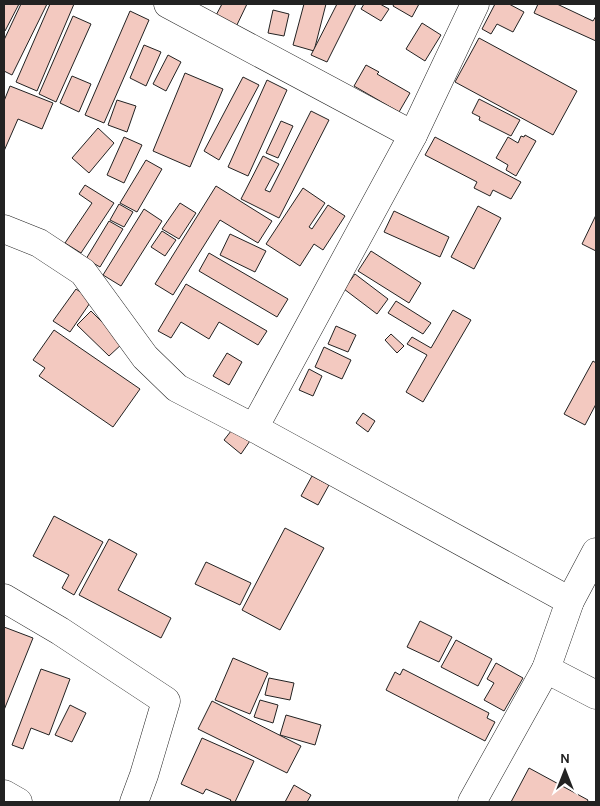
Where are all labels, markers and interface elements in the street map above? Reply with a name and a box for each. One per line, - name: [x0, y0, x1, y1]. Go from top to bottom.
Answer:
- north arrow: [540, 746, 590, 796]
- text: N: [560, 750, 570, 767]

